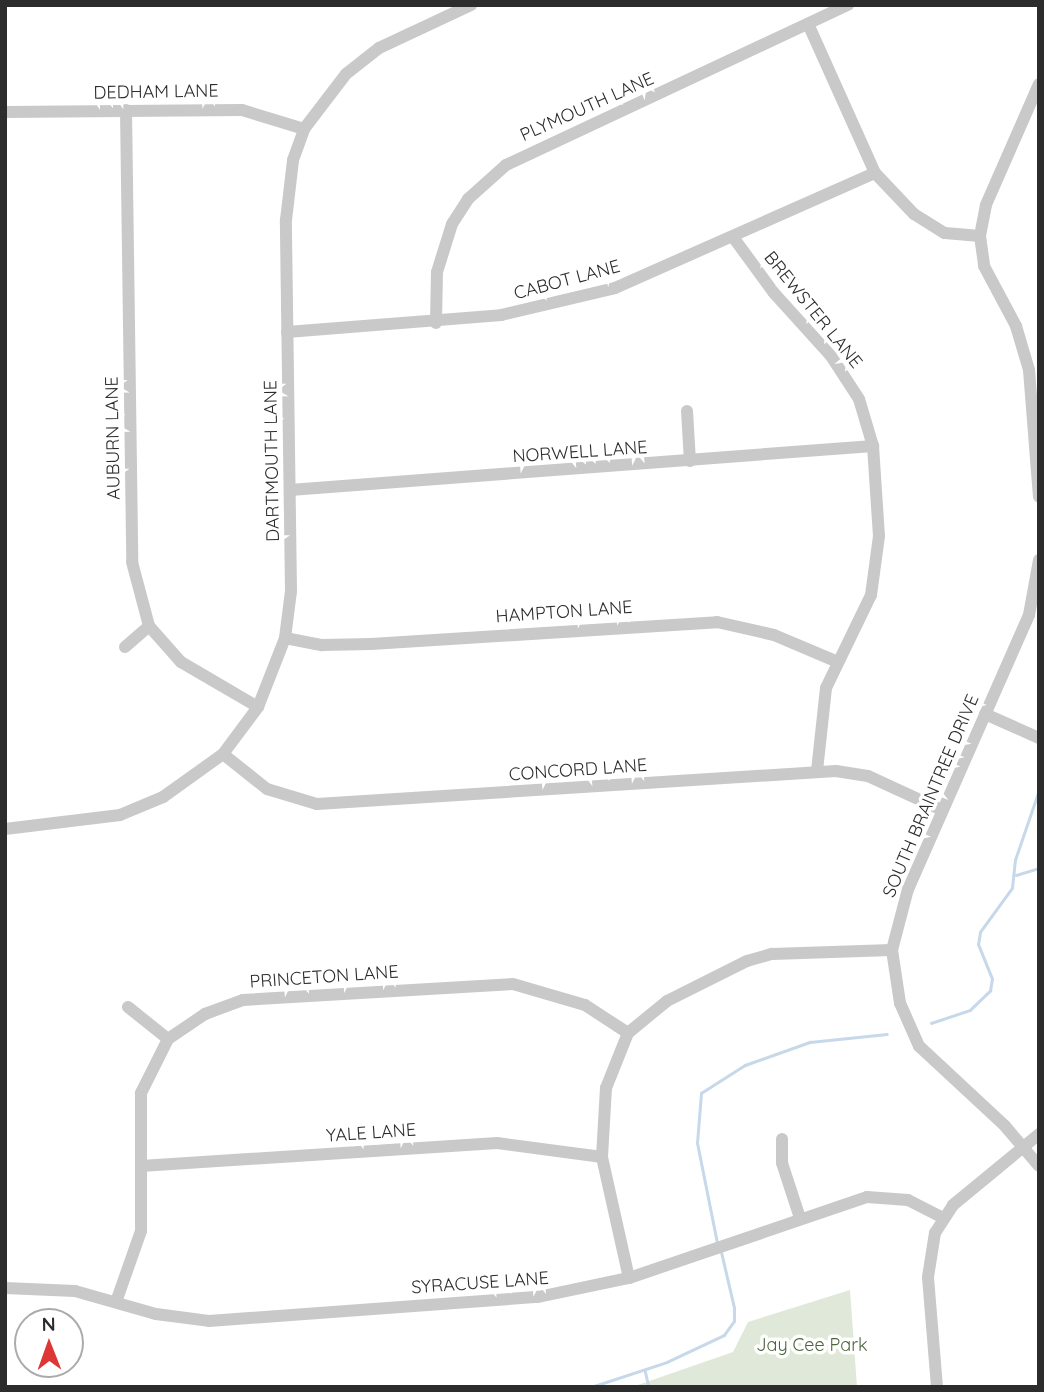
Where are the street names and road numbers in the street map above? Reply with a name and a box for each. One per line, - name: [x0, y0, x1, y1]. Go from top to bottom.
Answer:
- street label: PLYMOUTH LANE: [517, 68, 657, 146]
- street label: DEDHAM LANE: [93, 80, 219, 104]
- street label: BREWSTER LANE: [759, 247, 867, 373]
- street label: CABOT LANE: [512, 255, 622, 305]
- street label: AUBURN LANE: [101, 376, 125, 500]
- street label: DARTMOUTH LANE: [260, 380, 284, 542]
- street label: NORWELL LANE: [512, 437, 648, 467]
- street label: HAMPTON LANE: [495, 596, 633, 628]
- street label: SOUTH BRAINTREE DRIVE: [878, 691, 984, 901]
- street label: CONCORD LANE: [508, 754, 648, 786]
- street label: PRINCETON LANE: [249, 961, 399, 993]
- street label: YALE LANE: [325, 1119, 417, 1147]
- street label: SYRACUSE LANE: [411, 1267, 549, 1299]

